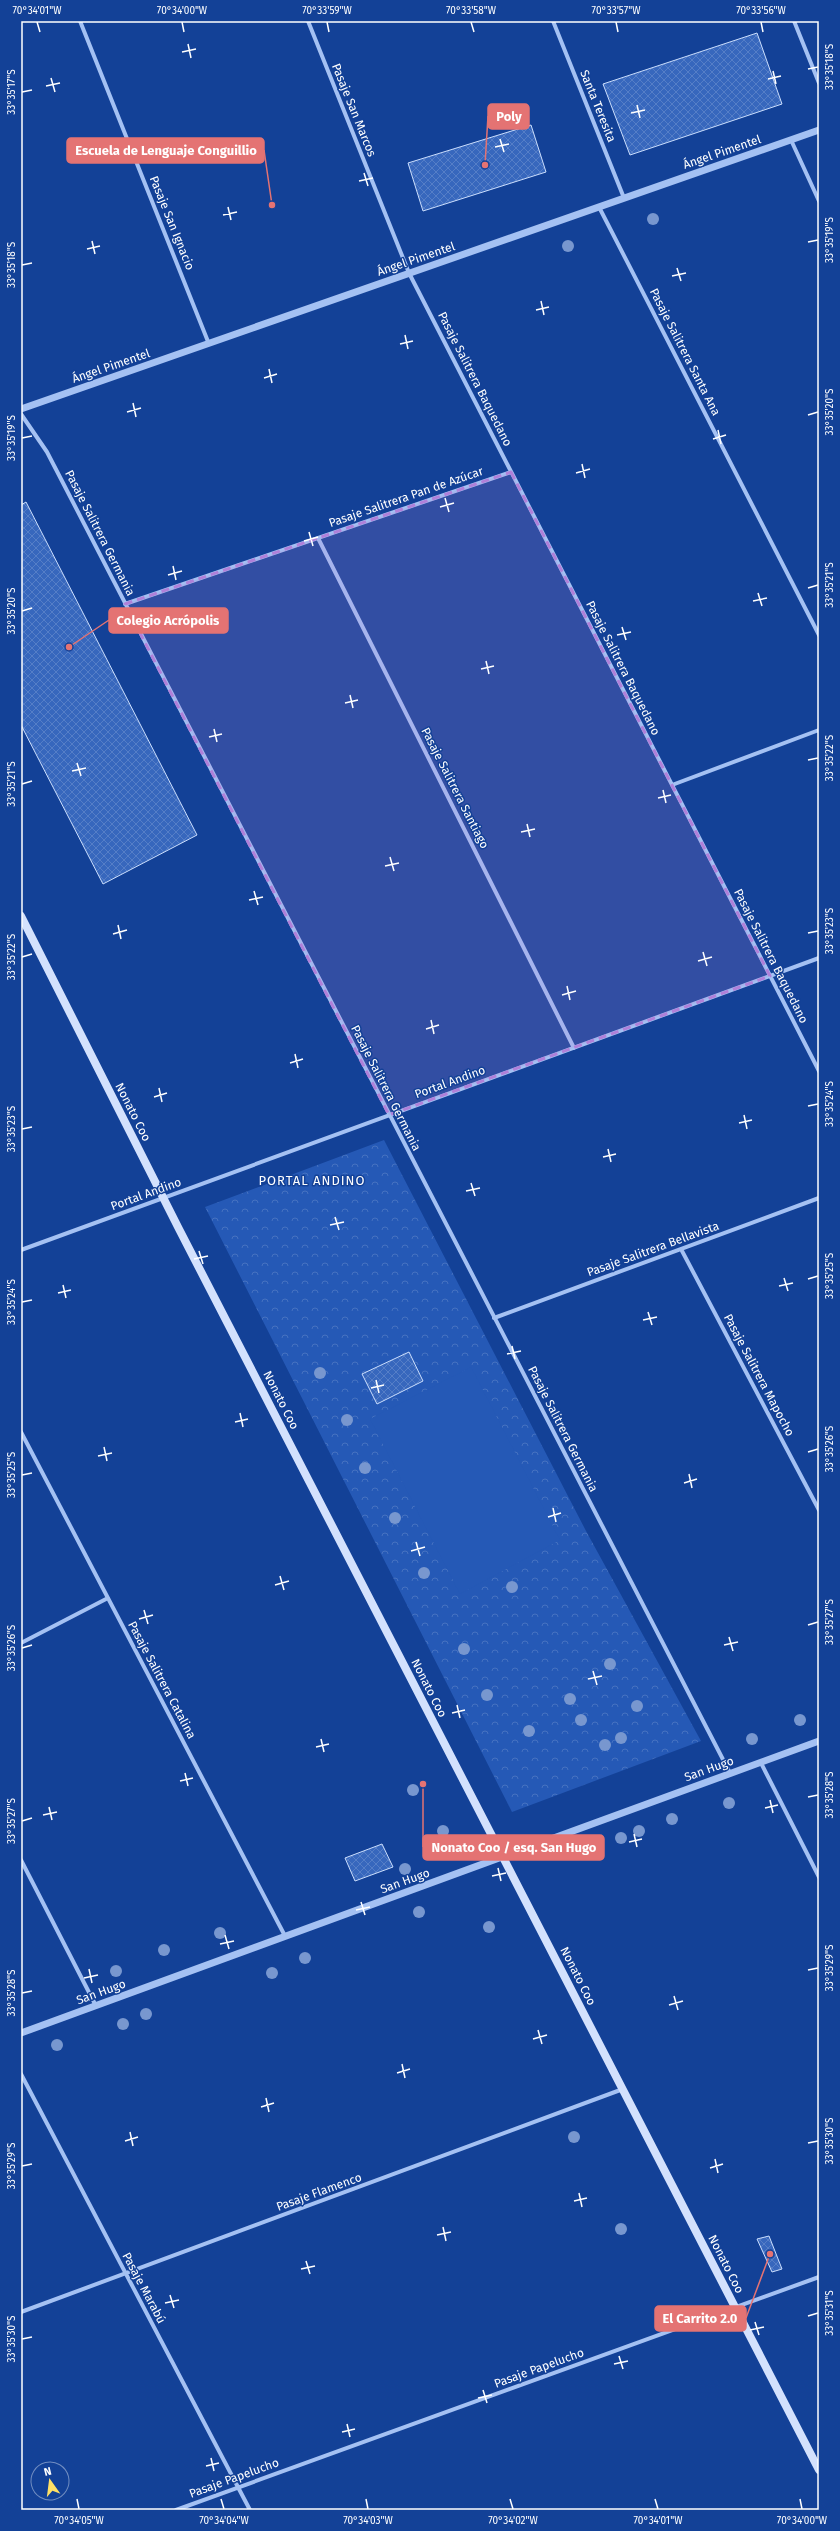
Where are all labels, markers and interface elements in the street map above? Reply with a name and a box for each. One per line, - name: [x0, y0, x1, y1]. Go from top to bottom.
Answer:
- text: 70°34'01"W: [13, 5, 62, 17]
- text: 70°34'00"W: [157, 5, 208, 17]
- text: 70°33'59"W: [302, 5, 353, 17]
- text: 70°33'58"W: [446, 5, 497, 17]
- text: 70°33'57"W: [592, 5, 641, 17]
- text: 70°33'56"W: [736, 5, 787, 17]
- text: 33°35'18"S: [824, 43, 836, 90]
- street label: Pasaje San Marcos: [329, 61, 379, 159]
- street label: Santa Teresita: [577, 68, 619, 144]
- text: 33°35'17"S: [6, 69, 18, 115]
- callout: Poly: [488, 104, 529, 129]
- text: Poly: [496, 109, 522, 124]
- street label: Ángel Pimentel: [681, 131, 763, 172]
- callout: Escuela de Lenguaje Conguillio: [67, 138, 264, 163]
- text: Escuela de Lenguaje Conguillio: [75, 143, 257, 158]
- street label: Pasaje San Ignacio: [147, 174, 197, 272]
- text: 33°35'19"S: [824, 216, 836, 263]
- street label: Ángel Pimentel: [375, 238, 457, 279]
- text: 33°35'18"S: [6, 241, 18, 288]
- street label: Pasaje Salitrera Santa Ana: [647, 286, 723, 418]
- street label: Pasaje Salitrera Baquedano: [435, 309, 515, 449]
- street label: Ángel Pimentel: [70, 345, 152, 386]
- text: 33°35'20"S: [824, 388, 836, 435]
- text: 33°35'19"S: [6, 414, 18, 461]
- street label: Pasaje Salitrera Pan de Azúcar: [327, 464, 485, 530]
- street label: Pasaje Salitrera Germania: [62, 468, 138, 598]
- text: 33°35'21"S: [824, 562, 836, 608]
- text: 33°35'20"S: [6, 587, 18, 634]
- street label: Pasaje Salitrera Baquedano: [583, 598, 663, 738]
- callout: Colegio Acrópolis: [109, 608, 228, 633]
- text: Colegio Acrópolis: [117, 613, 220, 628]
- street label: Pasaje Salitrera Santiago: [418, 725, 492, 851]
- text: 33°35'22"S: [824, 734, 836, 781]
- text: 33°35'21"S: [6, 761, 18, 807]
- street label: Pasaje Salitrera Baquedano: [731, 886, 811, 1026]
- text: 33°35'23"S: [824, 907, 836, 954]
- text: 33°35'22"S: [6, 933, 18, 980]
- street label: Pasaje Salitrera Germania: [348, 1023, 424, 1153]
- street label: Portal Andino: [413, 1063, 487, 1101]
- street label: Nonato Coo: [112, 1080, 154, 1144]
- text: 33°35'24"S: [824, 1080, 836, 1127]
- text: 33°35'23"S: [6, 1105, 18, 1152]
- district label: PORTAL ANDINO: [258, 1173, 366, 1188]
- street label: Portal Andino: [109, 1175, 183, 1213]
- street label: Pasaje Salitrera Bellavista: [585, 1219, 721, 1279]
- text: 33°35'25"S: [824, 1252, 836, 1299]
- text: 33°35'24"S: [6, 1278, 18, 1325]
- street label: Pasaje Salitrera Mapocho: [721, 1312, 797, 1438]
- street label: Pasaje Salitrera Germania: [525, 1364, 601, 1494]
- street label: Nonato Coo: [260, 1368, 302, 1432]
- text: 33°35'26"S: [824, 1425, 836, 1472]
- text: 33°35'25"S: [6, 1451, 18, 1498]
- text: 33°35'27"S: [824, 1598, 836, 1645]
- street label: Pasaje Salitrera Catalina: [125, 1619, 199, 1741]
- text: 33°35'26"S: [6, 1624, 18, 1671]
- street label: Nonato Coo: [408, 1656, 450, 1720]
- street label: San Hugo: [682, 1754, 736, 1784]
- text: 33°35'28"S: [824, 1771, 836, 1818]
- text: 33°35'27"S: [6, 1797, 18, 1844]
- callout: Nonato Coo / esq. San Hugo: [423, 1835, 604, 1860]
- text: Nonato Coo / esq. San Hugo: [432, 1840, 597, 1855]
- street label: San Hugo: [378, 1866, 432, 1896]
- street label: Nonato Coo: [557, 1944, 599, 2008]
- text: 33°35'29"S: [824, 1944, 836, 1991]
- text: 33°35'28"S: [6, 1969, 18, 2016]
- street label: San Hugo: [74, 1977, 128, 2007]
- text: 33°35'30"S: [824, 2117, 836, 2165]
- text: 33°35'29"S: [6, 2142, 18, 2189]
- street label: Pasaje Flamenco: [274, 2170, 364, 2214]
- street label: Nonato Coo: [705, 2232, 747, 2296]
- street label: Pasaje Marabú: [119, 2250, 169, 2326]
- text: 33°35'31"S: [824, 2290, 836, 2336]
- callout: El Carrito 2.0: [655, 2306, 746, 2331]
- text: El Carrito 2.0: [663, 2311, 738, 2326]
- text: 33°35'30"S: [6, 2315, 18, 2363]
- street label: Pasaje Papelucho: [492, 2345, 586, 2391]
- street label: Pasaje Papelucho: [187, 2455, 281, 2501]
- north arrow: [30, 2461, 70, 2501]
- text: N: [43, 2465, 53, 2479]
- text: 70°34'05"W: [54, 2515, 104, 2527]
- text: 70°34'04"W: [199, 2515, 250, 2527]
- text: 70°34'03"W: [343, 2515, 394, 2527]
- text: 70°34'02"W: [488, 2515, 539, 2527]
- text: 70°34'01"W: [634, 2515, 683, 2527]
- text: 70°34'00"W: [777, 2515, 828, 2527]

